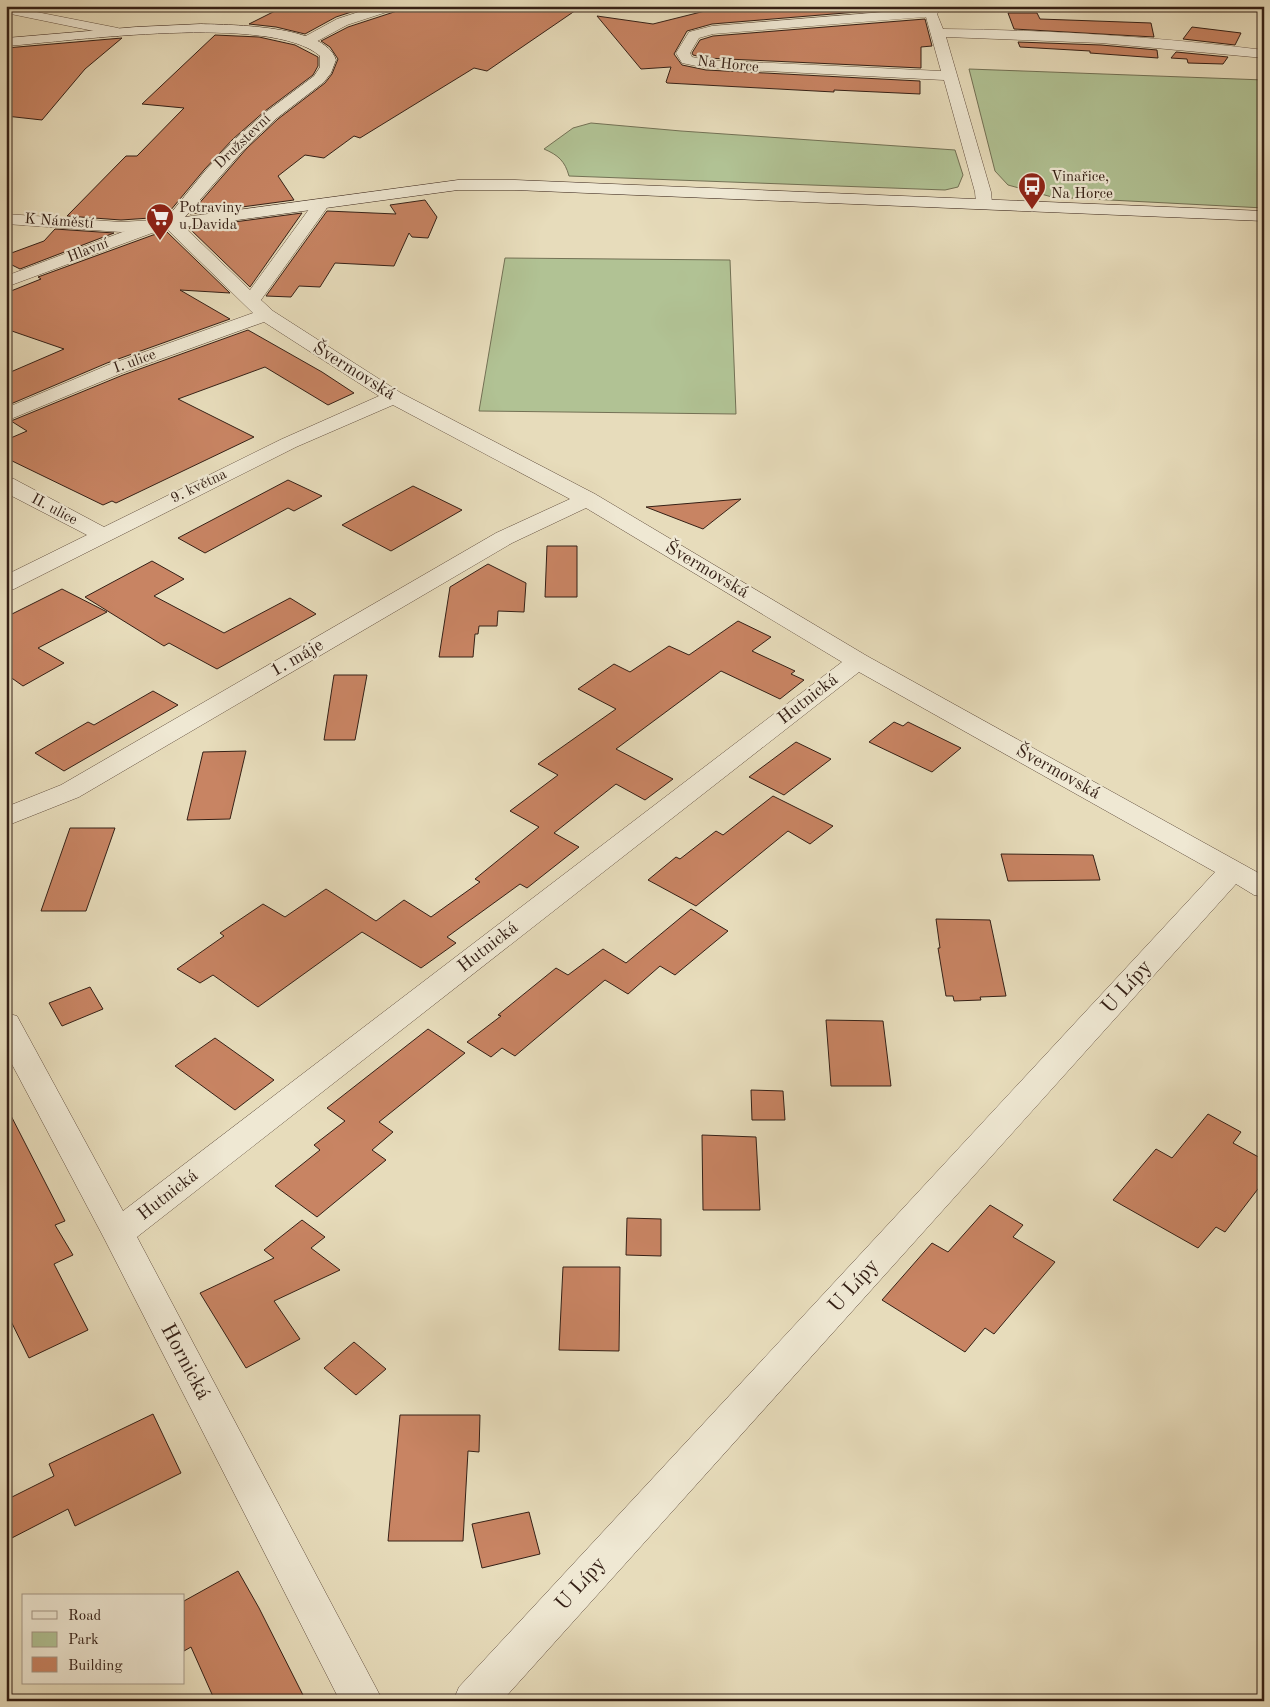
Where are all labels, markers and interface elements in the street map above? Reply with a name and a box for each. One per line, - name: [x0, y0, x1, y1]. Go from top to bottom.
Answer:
- street label: Na Horce: [696, 54, 760, 76]
- street label: Družstevní: [212, 111, 275, 172]
- place label: Vinařice, Na Horce: [1051, 170, 1113, 202]
- bus stop icon: Vinařice, Na Horce: [1017, 171, 1047, 210]
- place label: Potraviny u Davida: [179, 201, 242, 233]
- supermarket icon: Potraviny u Davida: [145, 202, 175, 241]
- street label: K Náměstí: [24, 212, 95, 232]
- street label: Hlavní: [65, 236, 112, 266]
- street label: Švermovská: [310, 334, 401, 403]
- street label: I. ulice: [112, 347, 158, 377]
- street label: 9. května: [169, 467, 230, 507]
- street label: II. ulice: [29, 492, 80, 528]
- street label: Švermovská: [662, 534, 754, 602]
- street label: 1. máje: [267, 636, 327, 680]
- street label: Hutnická: [775, 670, 842, 728]
- street label: Švermovská: [1013, 737, 1106, 803]
- street label: Hutnická: [455, 918, 522, 976]
- street label: U Lípy: [1098, 956, 1156, 1018]
- street label: Hutnická: [135, 1166, 202, 1224]
- street label: U Lípy: [825, 1255, 883, 1317]
- street label: Hornická: [156, 1320, 214, 1404]
- street label: U Lípy: [552, 1553, 610, 1615]
- legend: [22, 1594, 185, 1684]
- text: Road: [68, 1609, 102, 1624]
- text: Park: [68, 1633, 99, 1648]
- text: Building: [68, 1659, 123, 1674]

